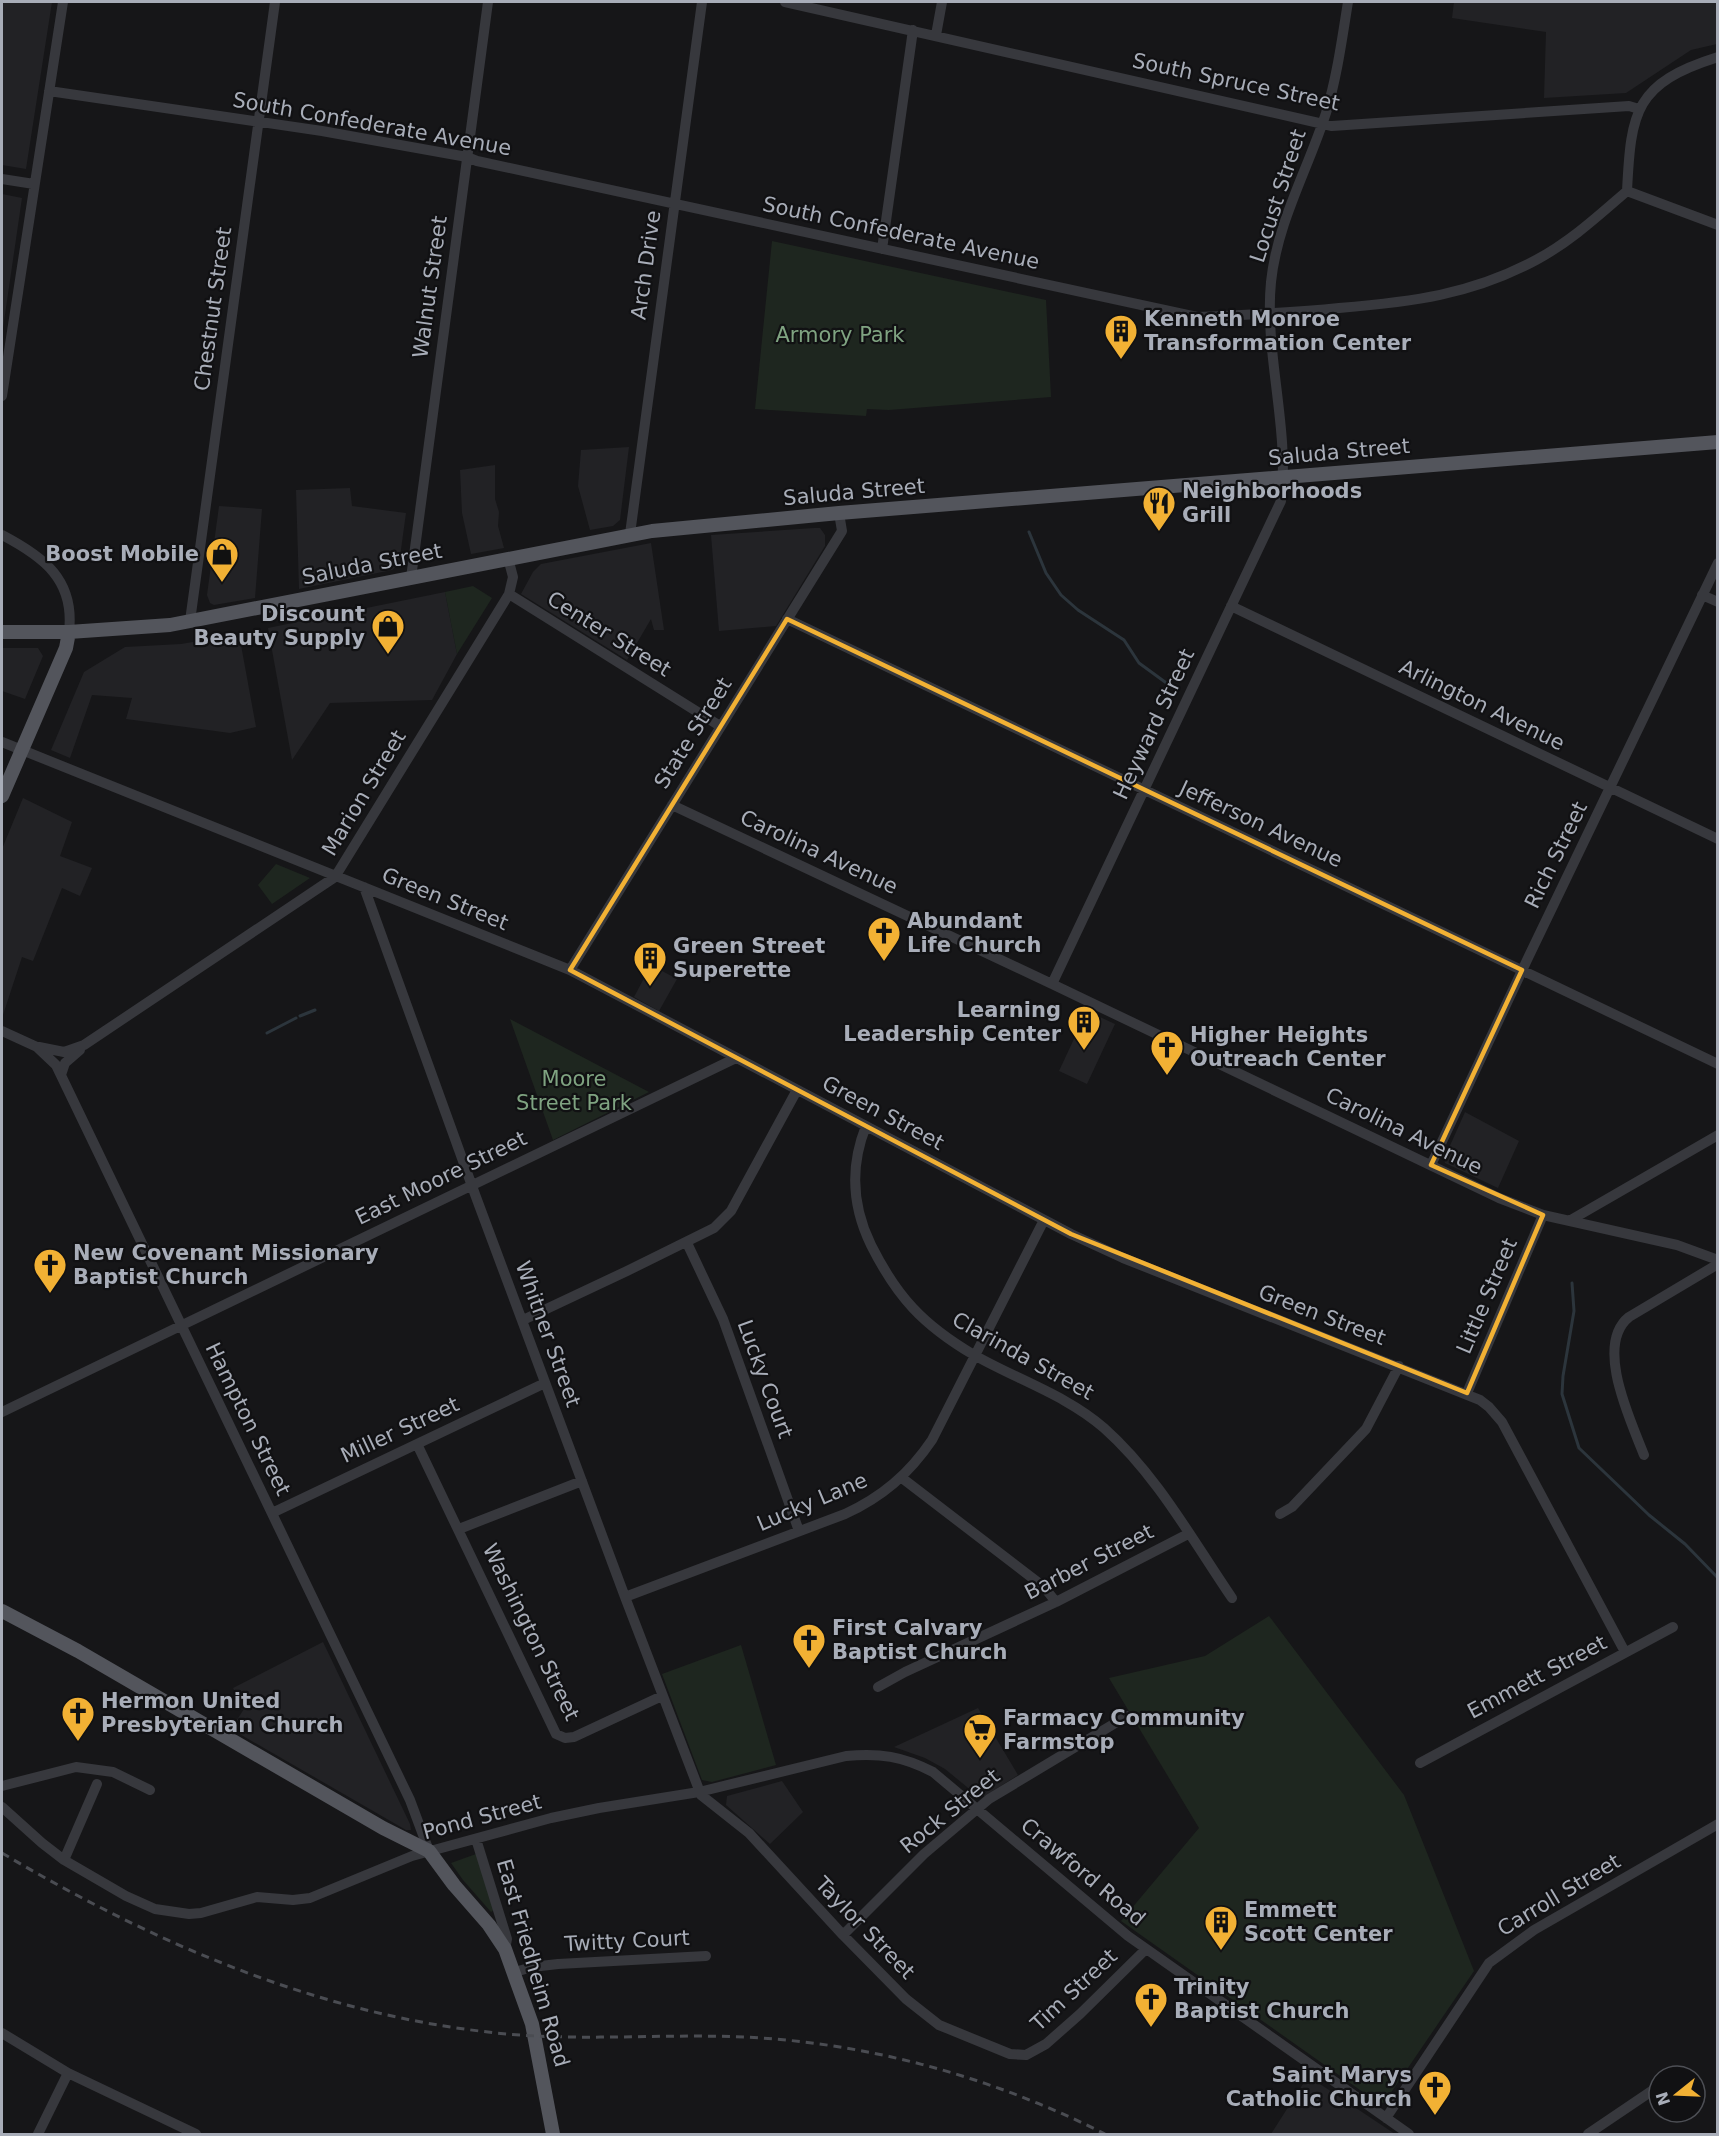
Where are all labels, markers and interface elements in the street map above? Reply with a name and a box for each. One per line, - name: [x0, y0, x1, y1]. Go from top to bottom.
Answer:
- street label: South Spruce Street: [1130, 48, 1342, 116]
- street label: South Confederate Avenue: [231, 88, 513, 160]
- street label: Locust Street: [1245, 126, 1311, 266]
- street label: South Confederate Avenue: [760, 192, 1042, 274]
- street label: Arch Drive: [626, 209, 666, 321]
- street label: Walnut Street: [408, 214, 452, 360]
- street label: Chestnut Street: [190, 225, 236, 393]
- place label: Kenneth Monroe Transformation Center: [1144, 307, 1412, 355]
- building icon: Kenneth Monroe Transformation Center: [1103, 313, 1139, 360]
- park label: Armory Park: [775, 323, 905, 347]
- street label: Saluda Street: [1267, 434, 1411, 470]
- street label: Saluda Street: [782, 474, 926, 510]
- place label: Neighborhoods Grill: [1182, 479, 1362, 527]
- restaurant icon: Neighborhoods Grill: [1141, 485, 1177, 532]
- shop icon: Boost Mobile: [204, 536, 240, 583]
- street label: Saluda Street: [300, 539, 444, 589]
- place label: Boost Mobile: [45, 542, 199, 566]
- street label: Center Street: [543, 586, 675, 682]
- place label: Discount Beauty Supply: [194, 602, 365, 650]
- shop icon: Discount Beauty Supply: [370, 608, 406, 655]
- street label: Heyward Street: [1109, 645, 1199, 803]
- street label: Arlington Avenue: [1396, 655, 1568, 755]
- street label: State Street: [649, 673, 737, 793]
- street label: Marion Street: [317, 726, 411, 860]
- street label: Jefferson Avenue: [1174, 775, 1346, 872]
- street label: Rich Street: [1520, 798, 1592, 912]
- street label: Carolina Avenue: [736, 805, 902, 899]
- street label: Green Street: [378, 863, 512, 935]
- place label: Abundant Life Church: [907, 909, 1041, 957]
- church icon: Abundant Life Church: [866, 915, 902, 962]
- place label: Green Street Superette: [673, 934, 825, 982]
- building icon: Green Street Superette: [632, 940, 668, 987]
- place label: Learning Leadership Center: [843, 998, 1062, 1046]
- building icon: Learning Leadership Center: [1066, 1004, 1102, 1051]
- place label: Higher Heights Outreach Center: [1190, 1023, 1386, 1071]
- church icon: Higher Heights Outreach Center: [1149, 1029, 1185, 1076]
- park label: Moore Street Park: [516, 1067, 633, 1115]
- street label: Green Street: [818, 1071, 948, 1155]
- street label: Carolina Avenue: [1322, 1083, 1486, 1179]
- street label: East Moore Street: [352, 1126, 530, 1230]
- street label: Little Street: [1452, 1235, 1522, 1357]
- place label: New Covenant Missionary Baptist Church: [73, 1241, 379, 1289]
- church icon: New Covenant Missionary Baptist Church: [32, 1247, 68, 1294]
- street label: Whitner Street: [510, 1258, 586, 1410]
- street label: Green Street: [1255, 1280, 1389, 1350]
- street label: Clarinda Street: [948, 1307, 1098, 1405]
- street label: Lucky Court: [732, 1316, 798, 1442]
- street label: Hampton Street: [201, 1339, 295, 1499]
- street label: Miller Street: [337, 1392, 463, 1468]
- street label: Lucky Lane: [753, 1468, 871, 1536]
- street label: Barber Street: [1021, 1519, 1157, 1605]
- street label: Washington Street: [478, 1540, 584, 1724]
- place label: First Calvary Baptist Church: [832, 1616, 1007, 1664]
- church icon: First Calvary Baptist Church: [791, 1622, 827, 1669]
- street label: Emmett Street: [1463, 1630, 1611, 1724]
- place label: Hermon United Presbyterian Church: [101, 1689, 344, 1737]
- church icon: Hermon United Presbyterian Church: [60, 1695, 96, 1742]
- place label: Farmacy Community Farmstop: [1003, 1706, 1245, 1754]
- supermarket icon: Farmacy Community Farmstop: [962, 1712, 998, 1759]
- street label: Rock Street: [896, 1764, 1004, 1858]
- street label: Pond Street: [420, 1790, 544, 1844]
- street label: Crawford Road: [1016, 1813, 1150, 1931]
- street label: Carroll Street: [1493, 1849, 1625, 1941]
- street label: East Friedheim Road: [492, 1856, 574, 2070]
- street label: Taylor Street: [810, 1871, 920, 1984]
- place label: Emmett Scott Center: [1244, 1898, 1393, 1946]
- building icon: Emmett Scott Center: [1203, 1904, 1239, 1951]
- street label: Twitty Court: [563, 1926, 690, 1956]
- street label: Tim Street: [1025, 1944, 1122, 2037]
- place label: Trinity Baptist Church: [1174, 1975, 1349, 2023]
- church icon: Trinity Baptist Church: [1133, 1981, 1169, 2028]
- place label: Saint Marys Catholic Church: [1226, 2063, 1412, 2111]
- north arrow: [1647, 2064, 1707, 2124]
- church icon: Saint Marys Catholic Church: [1417, 2069, 1453, 2116]
- text: N: [1652, 2089, 1674, 2108]

